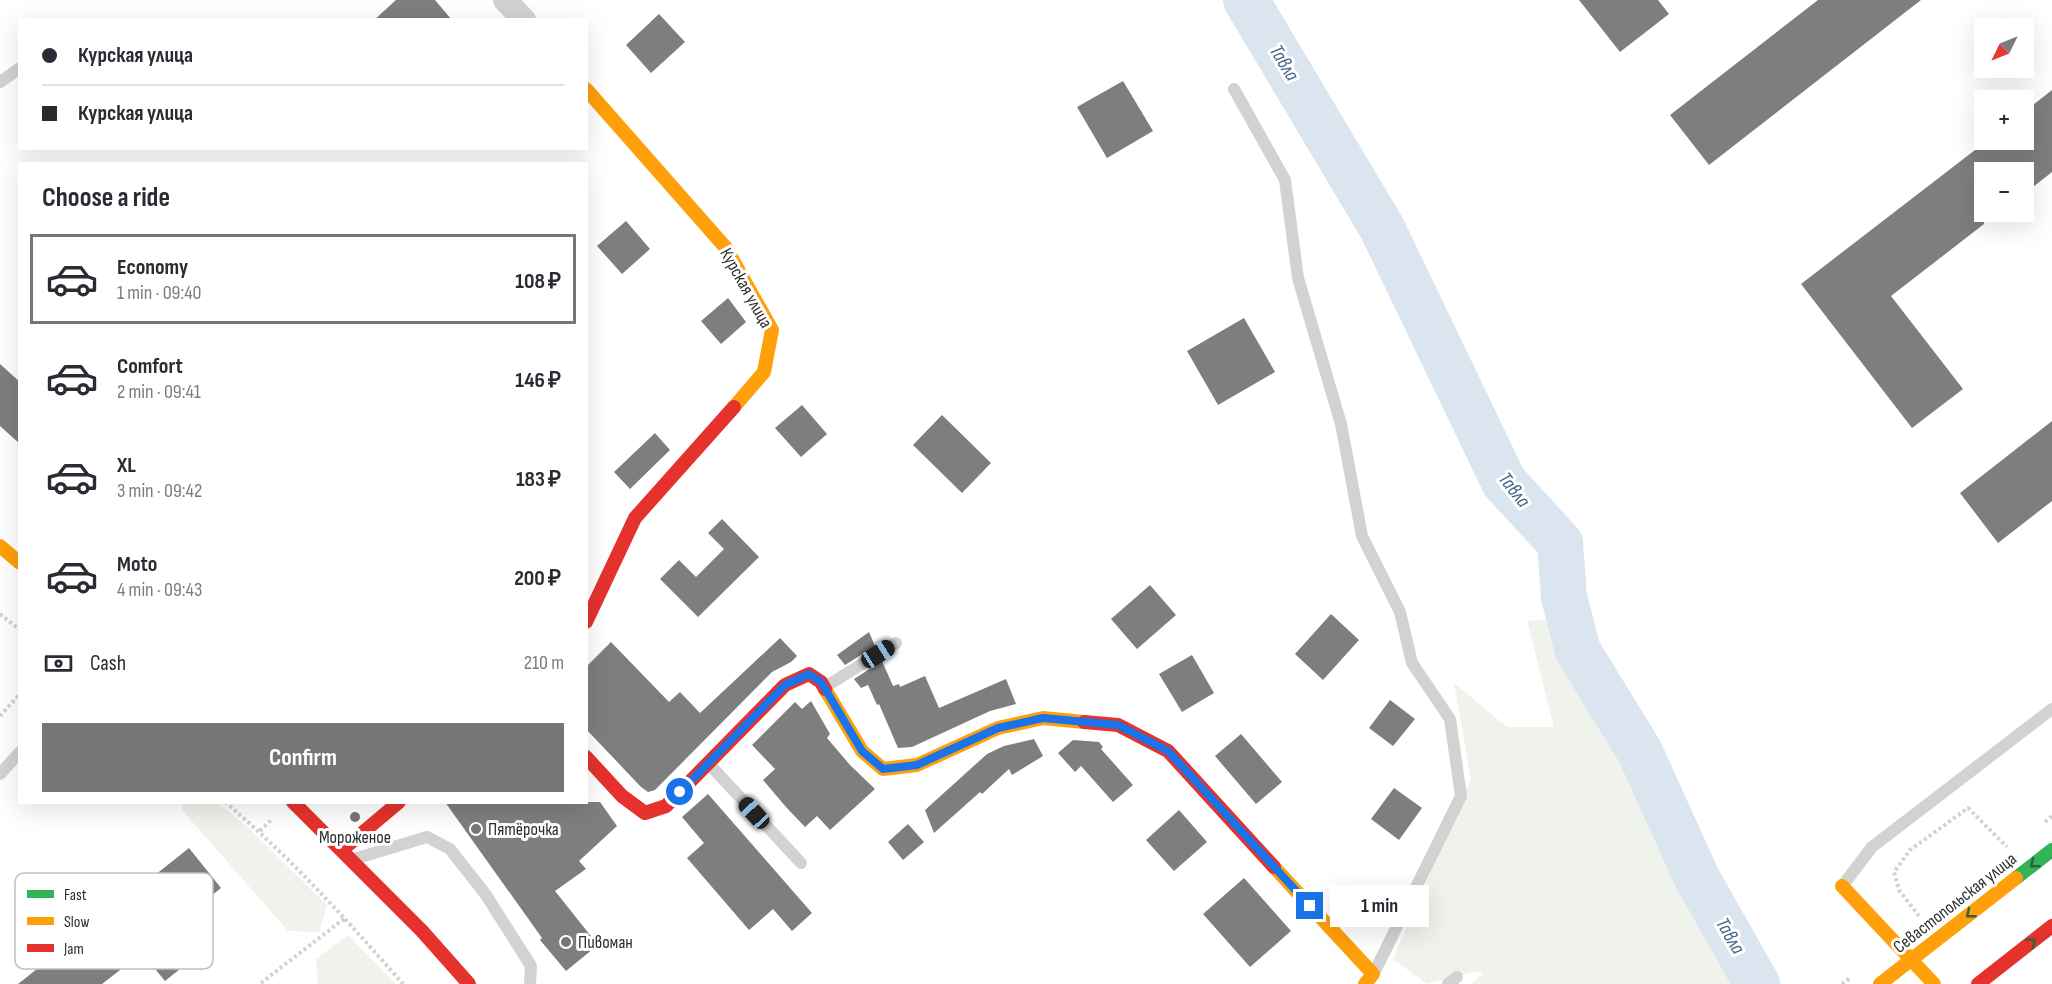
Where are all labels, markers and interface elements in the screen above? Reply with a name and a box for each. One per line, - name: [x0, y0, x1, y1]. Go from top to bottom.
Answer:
- north arrow: [1974, 18, 2034, 78]
- map controls: [1974, 18, 2034, 222]
- water label: Тавла: [1264, 41, 1304, 85]
- text: Курская улица: [78, 42, 193, 69]
- button: +: [1974, 90, 2034, 150]
- text: Курская улица: [78, 100, 193, 127]
- button: −: [1974, 162, 2034, 222]
- text: Choose a ride: [42, 182, 170, 214]
- street label: Курская улица: [715, 244, 777, 332]
- icon: car: [45, 252, 99, 306]
- text: Economy: [117, 254, 188, 281]
- text: 108 ₽: [515, 268, 561, 295]
- text: 1 min · 09:40: [117, 281, 201, 305]
- icon: car: [45, 351, 99, 405]
- text: Comfort: [117, 353, 183, 380]
- text: 146 ₽: [515, 367, 561, 394]
- text: 2 min · 09:41: [117, 380, 201, 404]
- icon: car: [45, 450, 99, 504]
- text: XL: [117, 452, 136, 479]
- text: 183 ₽: [516, 466, 561, 493]
- water label: Тавла: [1493, 468, 1535, 512]
- text: 3 min · 09:42: [117, 479, 202, 503]
- icon: car: [45, 549, 99, 603]
- text: Moto: [117, 551, 157, 578]
- text: 200 ₽: [514, 565, 561, 592]
- text: 4 min · 09:43: [117, 578, 202, 602]
- car: [858, 637, 898, 671]
- icon: cash: [42, 647, 75, 680]
- text: Cash: [90, 650, 126, 677]
- text: 210 m: [524, 651, 564, 675]
- button: Confirm: [42, 723, 564, 792]
- route start: [666, 778, 693, 805]
- car: [735, 794, 773, 832]
- marker: Мороженое: [348, 810, 362, 824]
- place label: Пятёрочка: [488, 819, 559, 840]
- marker: Пятёрочка: [469, 822, 483, 836]
- place label: Мороженое: [319, 827, 391, 848]
- street label: Севастопольская улица: [1889, 848, 2021, 958]
- one-way arrow: [2030, 857, 2041, 868]
- legend: [15, 873, 213, 969]
- callout: 1 min: [1331, 885, 1430, 927]
- text: Fast: [64, 886, 87, 905]
- route end: [1296, 892, 1323, 919]
- text: 1 min: [1361, 894, 1398, 918]
- one-way arrow: [1966, 907, 1977, 918]
- text: Slow: [64, 913, 89, 932]
- water label: Тавла: [1710, 914, 1750, 958]
- place label: Пивоман: [578, 932, 633, 953]
- marker: Пивоман: [559, 935, 573, 949]
- one-way arrow: [2025, 939, 2036, 950]
- text: Jam: [63, 940, 84, 959]

